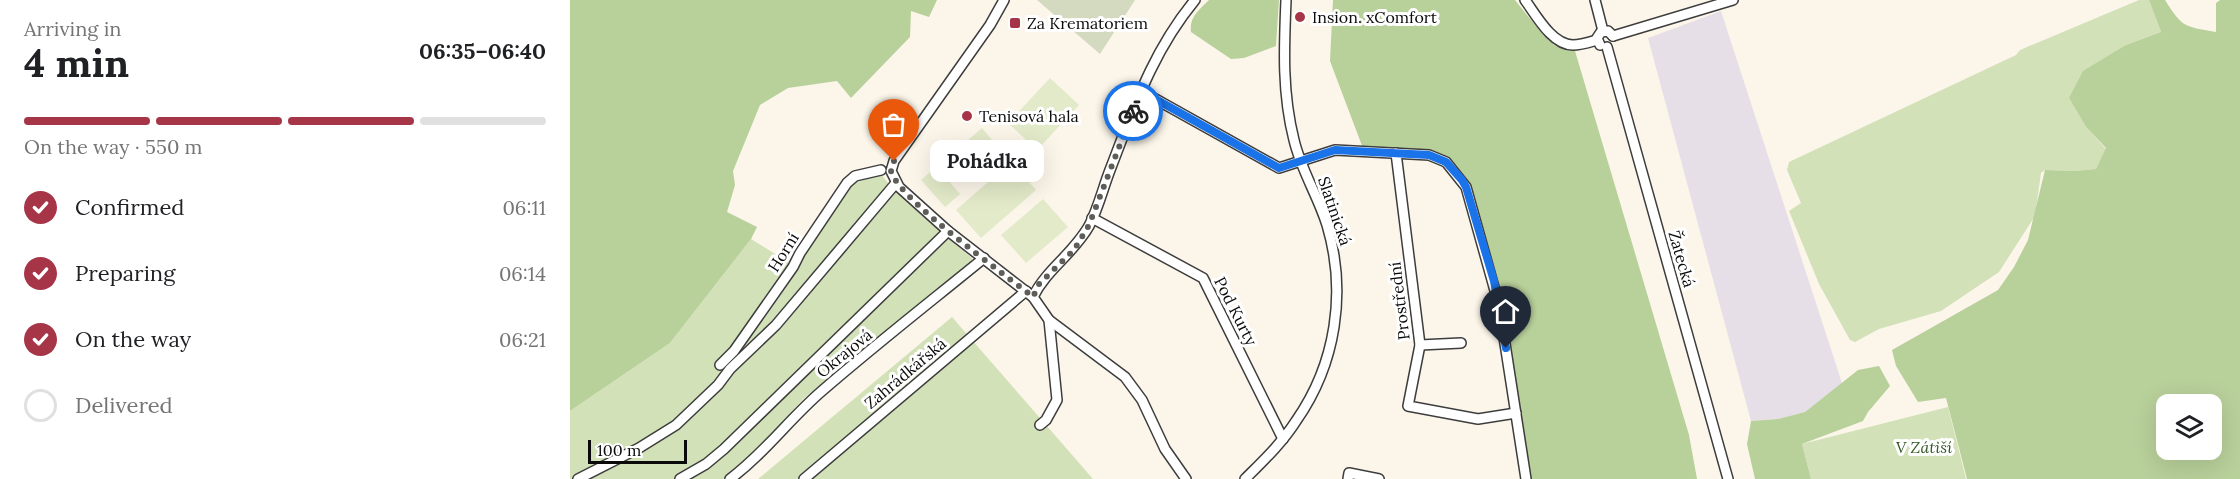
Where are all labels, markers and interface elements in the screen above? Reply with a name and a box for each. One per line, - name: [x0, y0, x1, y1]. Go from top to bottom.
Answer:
- place label: Insion. xComfort: [1312, 7, 1438, 27]
- marker: Insion. xComfort: [1293, 10, 1307, 24]
- place label: Za Krematoriem: [1027, 13, 1148, 33]
- text: Arriving in: [24, 16, 121, 41]
- marker: Za Krematoriem: [1008, 16, 1022, 30]
- text: 06:35–06:40: [419, 37, 546, 65]
- text: 4 min: [24, 38, 129, 88]
- courier: [1103, 81, 1163, 141]
- icon: bike: [1117, 95, 1150, 128]
- pin: [868, 99, 919, 161]
- place label: Tenisová hala: [979, 106, 1079, 126]
- icon: bag: [877, 108, 910, 141]
- marker: Tenisová hala: [960, 109, 974, 123]
- text: On the way · 550 m: [24, 134, 202, 159]
- callout: Pohádka: [930, 140, 1044, 182]
- text: Pohádka: [947, 148, 1027, 173]
- street label: Slatinická: [1314, 174, 1356, 248]
- icon: check: [24, 191, 57, 224]
- text: Confirmed: [75, 193, 184, 221]
- text: 06:11: [502, 195, 546, 220]
- street label: Žatecká: [1664, 228, 1700, 290]
- street label: Horní: [763, 229, 803, 275]
- icon: check: [24, 257, 57, 290]
- text: Preparing: [75, 259, 175, 287]
- text: 06:14: [499, 261, 546, 286]
- street label: Prostřední: [1384, 261, 1414, 341]
- street label: Pod Kurty: [1210, 273, 1262, 349]
- pin: [1480, 286, 1531, 348]
- icon: home: [1489, 295, 1522, 328]
- icon: check: [24, 323, 57, 356]
- street label: Okrajová: [812, 324, 876, 382]
- text: On the way: [75, 325, 191, 353]
- text: 06:21: [499, 327, 546, 352]
- street label: Zahrádkářská: [860, 333, 950, 413]
- text: Delivered: [75, 391, 173, 419]
- map controls: [2156, 394, 2222, 460]
- button: layers: [2156, 394, 2222, 460]
- scale bar: [588, 437, 687, 464]
- park label: V Zátiší: [1896, 437, 1952, 457]
- text: 100 m: [597, 440, 641, 460]

